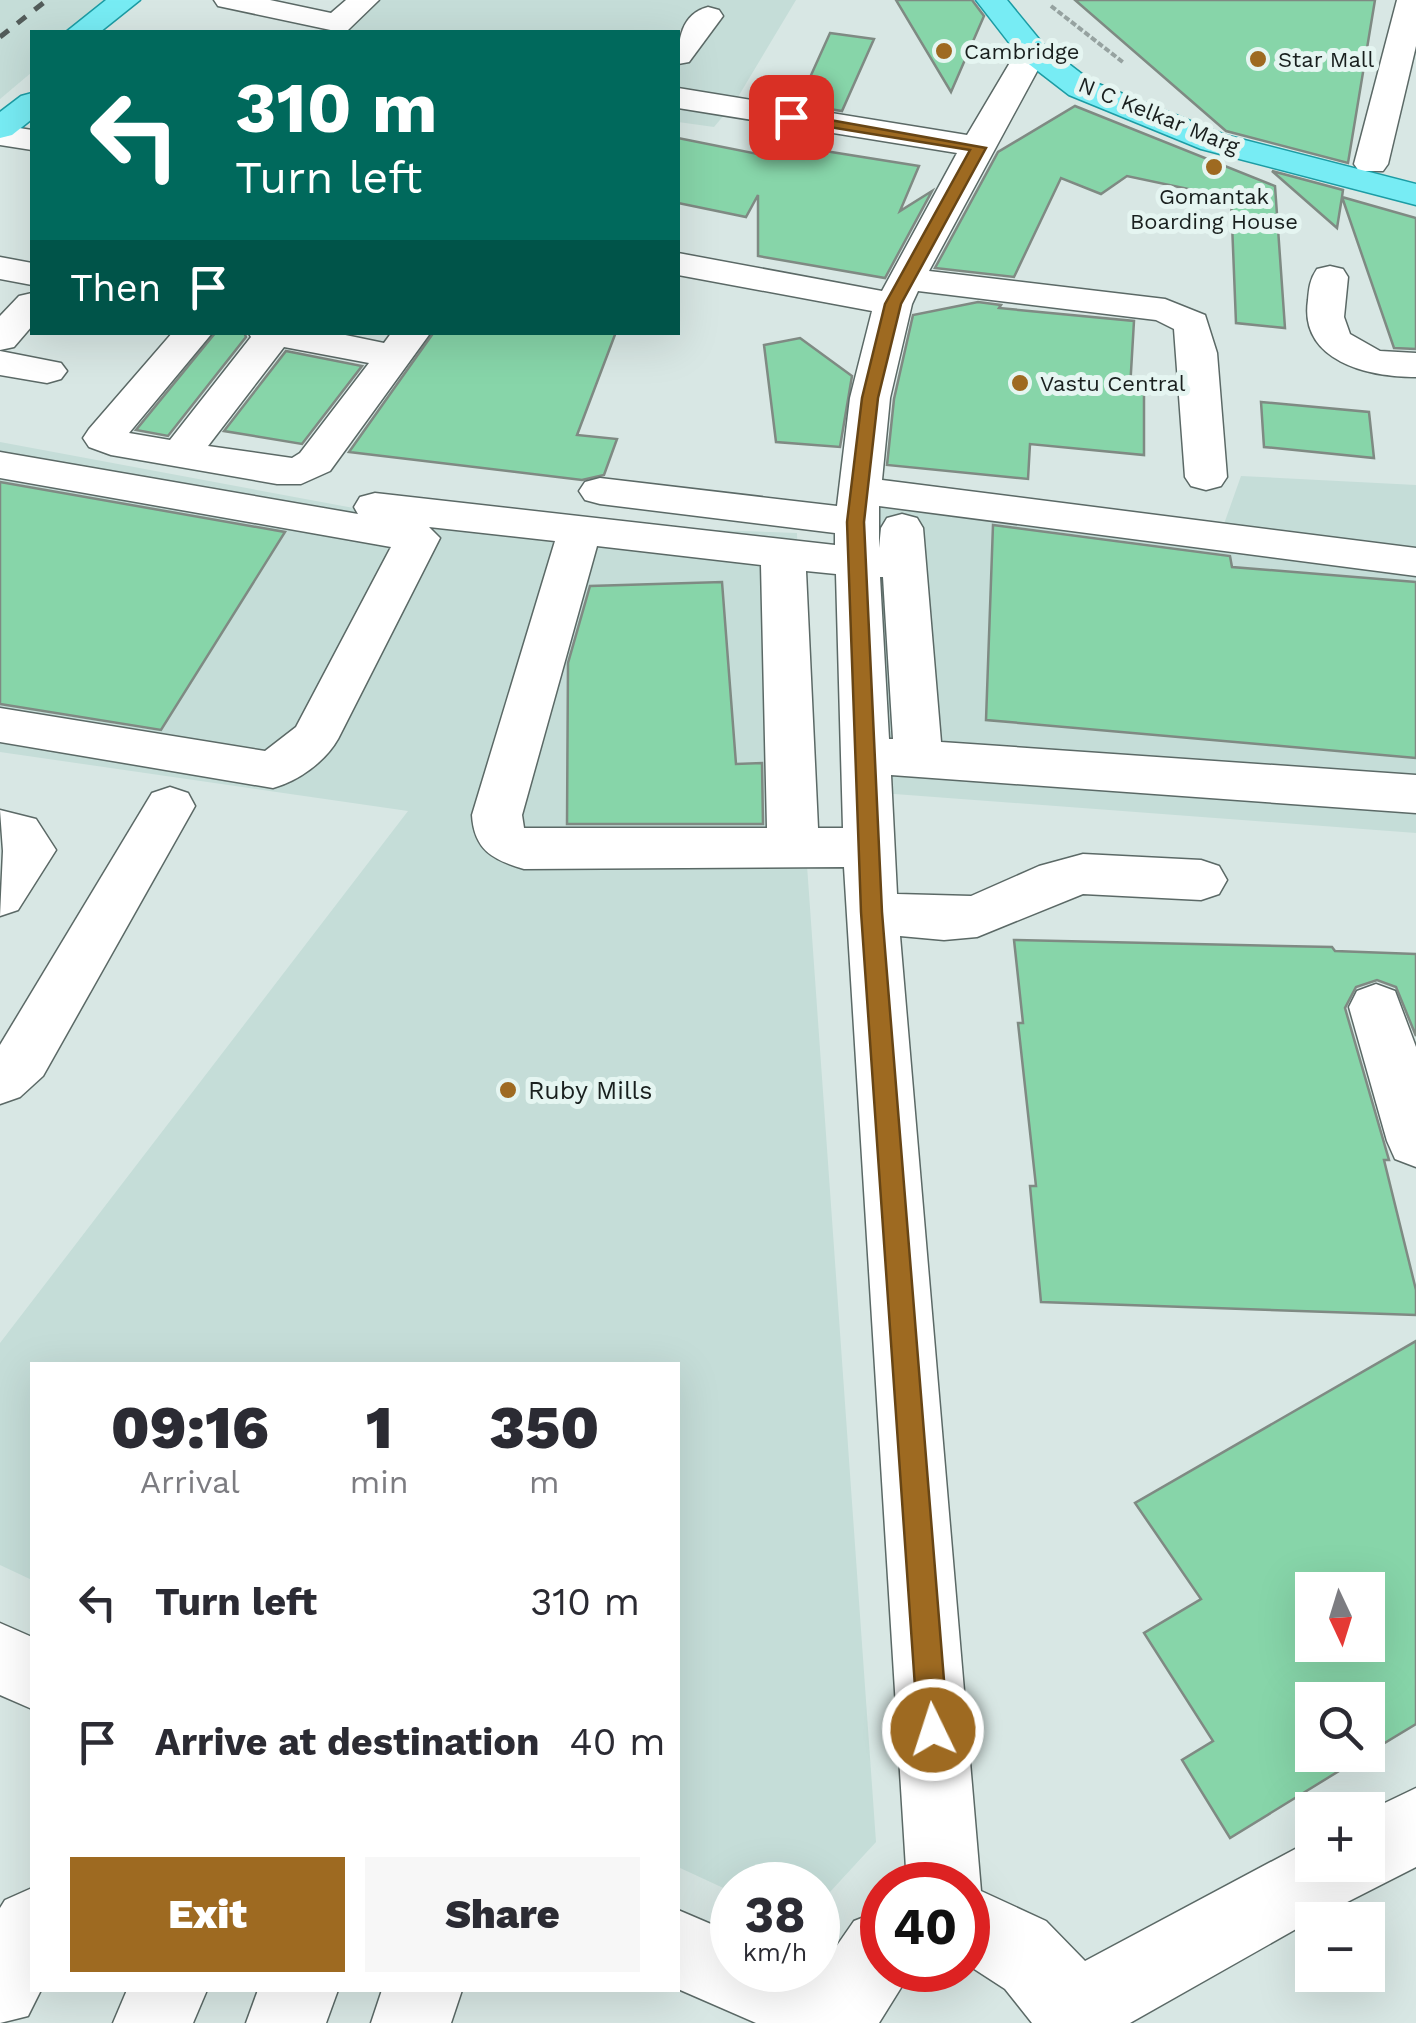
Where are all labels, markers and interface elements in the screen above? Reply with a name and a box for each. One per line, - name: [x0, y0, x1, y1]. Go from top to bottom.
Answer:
- place label: Cambridge: [964, 39, 1079, 64]
- marker: Cambridge: [933, 40, 955, 62]
- place label: Star Mall: [1278, 47, 1375, 72]
- marker: Star Mall: [1247, 48, 1269, 70]
- text: 310 m: [235, 67, 438, 149]
- icon: left: [70, 70, 200, 200]
- street label: N C Kelkar Marg: [1075, 72, 1243, 159]
- pin: [749, 75, 834, 160]
- icon: arrive: [764, 90, 819, 145]
- text: Turn left: [235, 151, 422, 204]
- marker: Gomantak Boarding House: [1203, 156, 1225, 178]
- place label: Gomantak Boarding House: [1130, 184, 1298, 234]
- icon: arrive: [181, 260, 236, 315]
- text: Then: [70, 266, 161, 310]
- place label: Vastu Central: [1040, 371, 1186, 396]
- marker: Vastu Central: [1009, 372, 1031, 394]
- place label: Ruby Mills: [528, 1076, 652, 1105]
- marker: Ruby Mills: [497, 1079, 519, 1101]
- text: 09:16: [111, 1392, 269, 1463]
- text: 1: [366, 1392, 393, 1463]
- text: 350: [489, 1392, 599, 1463]
- text: Arrival: [140, 1463, 240, 1501]
- text: min: [350, 1463, 409, 1501]
- text: m: [529, 1463, 560, 1501]
- north arrow: [1295, 1572, 1385, 1662]
- map controls: [1295, 1572, 1385, 1992]
- icon: left: [70, 1575, 125, 1630]
- text: Turn left: [155, 1580, 317, 1624]
- text: 310 m: [530, 1580, 640, 1624]
- position arrow: [881, 1678, 985, 1782]
- button: search: [1295, 1682, 1385, 1772]
- icon: arrive: [70, 1715, 125, 1770]
- text: Arrive at destination: [155, 1720, 540, 1764]
- text: 40 m: [570, 1720, 666, 1764]
- button: +: [1295, 1792, 1385, 1882]
- button: Exit: [70, 1857, 345, 1972]
- button: Share: [365, 1857, 640, 1972]
- speed limit sign: 40: [860, 1862, 990, 1992]
- text: 38: [745, 1885, 806, 1944]
- button: −: [1295, 1902, 1385, 1992]
- text: km/h: [743, 1938, 807, 1967]

